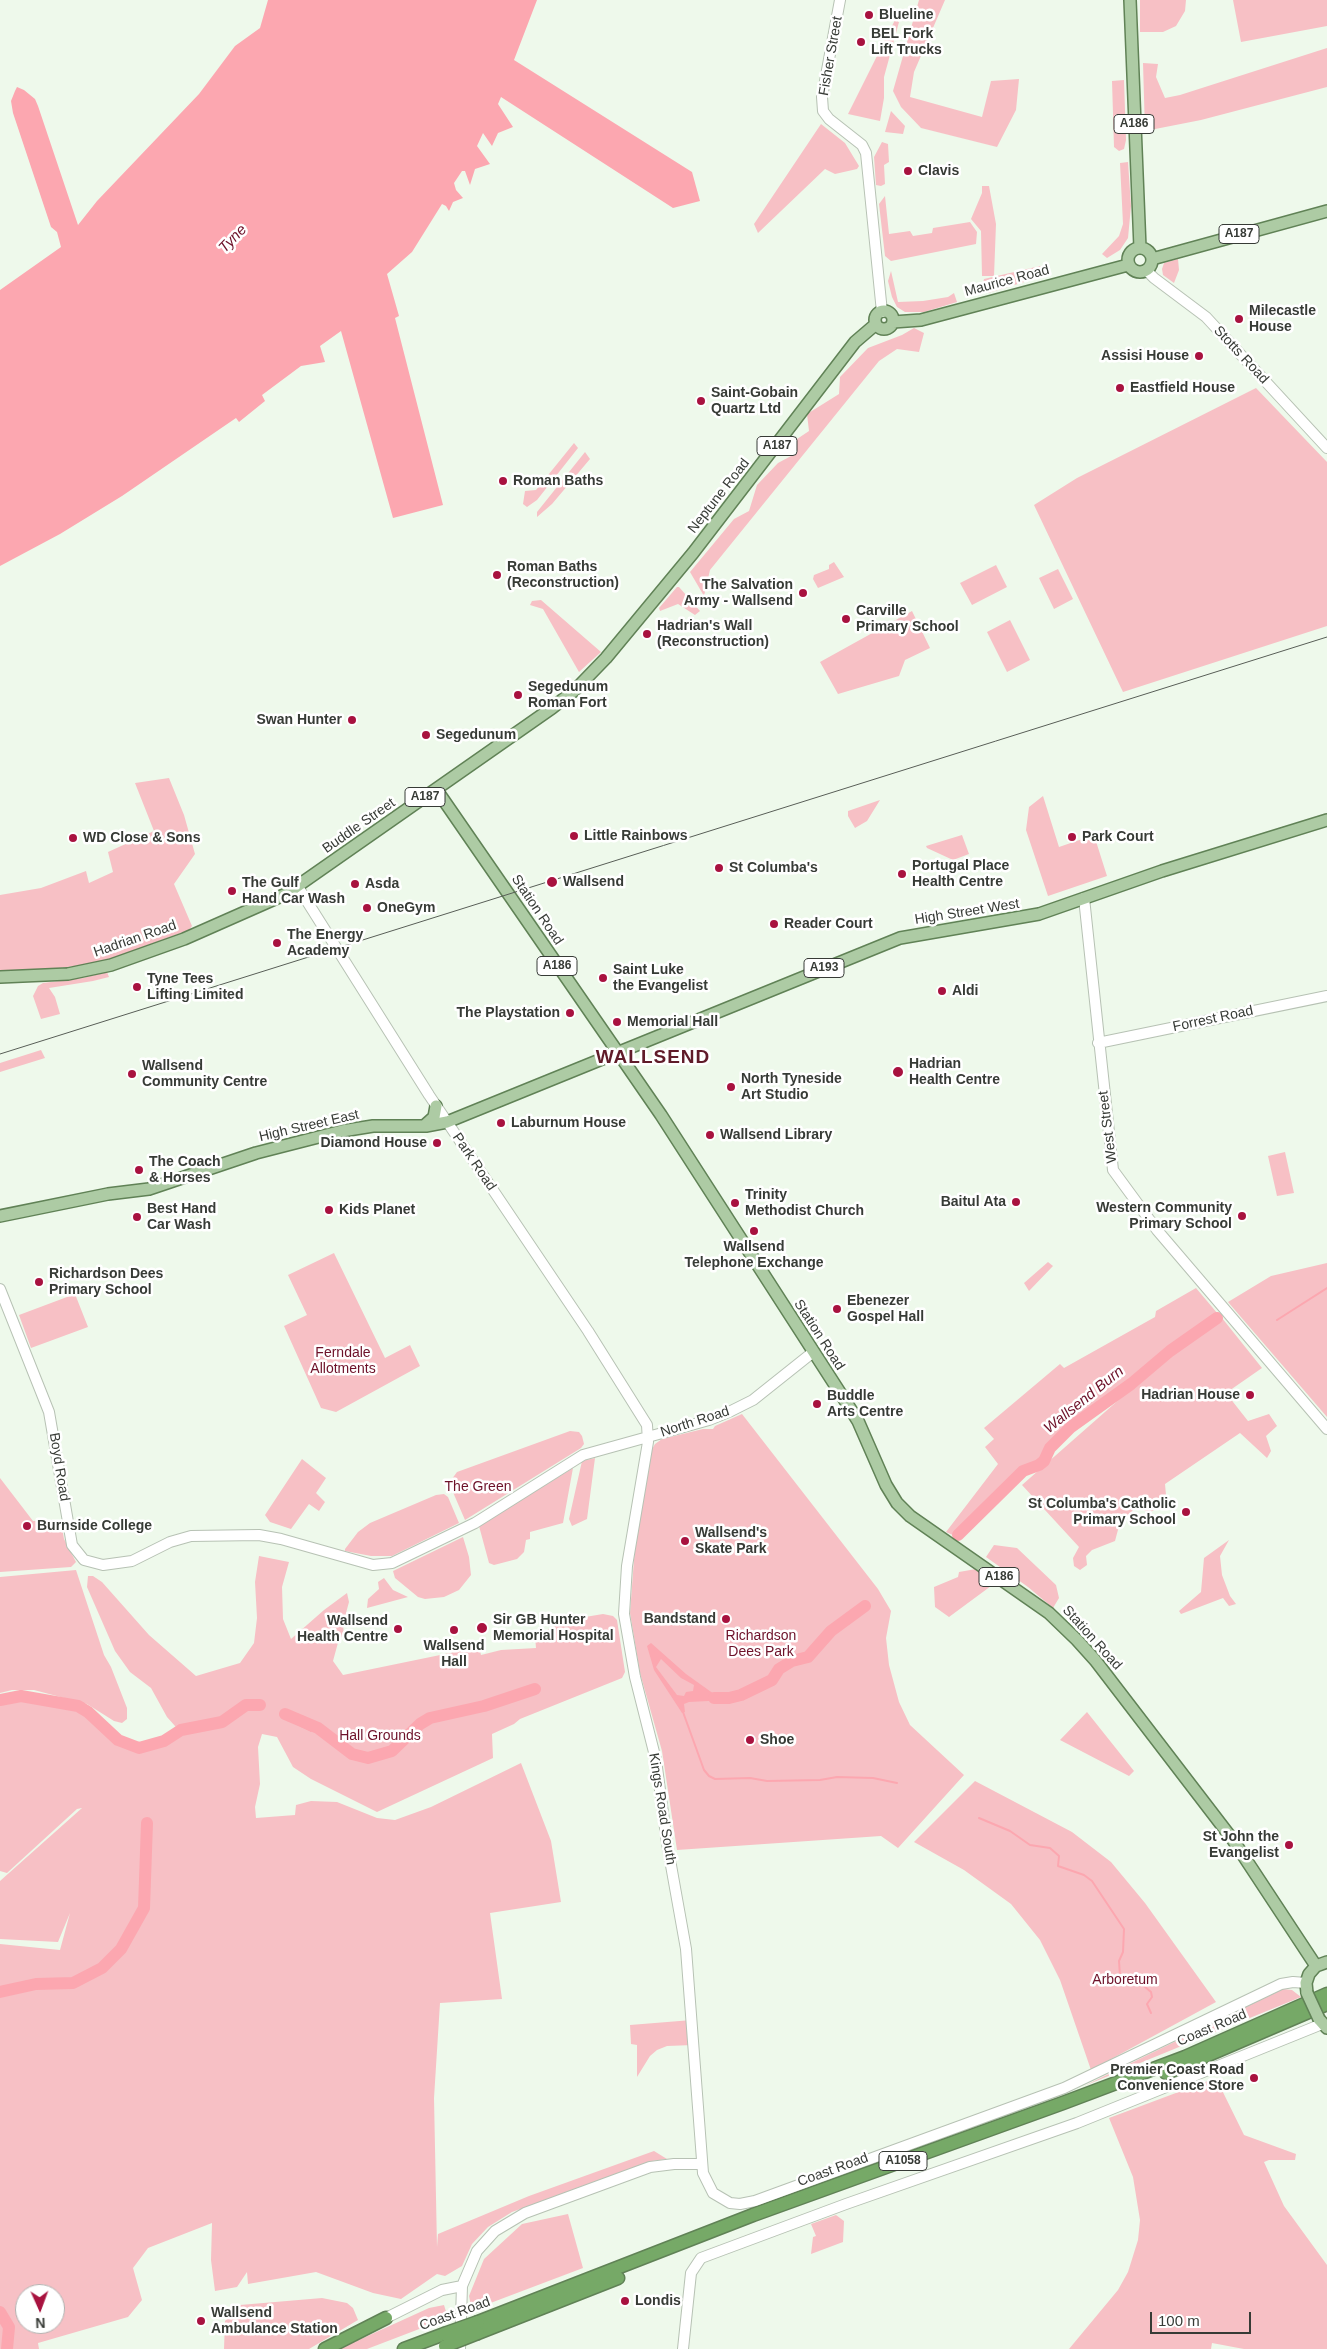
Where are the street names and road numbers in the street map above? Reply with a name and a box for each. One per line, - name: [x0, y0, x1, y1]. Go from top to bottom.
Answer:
- street label: Fisher Street: [816, 15, 846, 97]
- road number: A186: [1114, 115, 1154, 134]
- road number: A187: [1219, 224, 1259, 243]
- street label: Maurice Road: [963, 262, 1051, 300]
- street label: Stotts Road: [1210, 323, 1272, 387]
- road number: A187: [757, 436, 797, 456]
- street label: Neptune Road: [685, 455, 753, 537]
- road number: A187: [405, 788, 445, 806]
- street label: Buddle Street: [319, 795, 399, 857]
- street label: Station Road: [507, 872, 567, 948]
- street label: High Street West: [914, 895, 1020, 929]
- street label: Hadrian Road: [91, 917, 179, 961]
- road number: A186: [537, 956, 577, 976]
- road number: A193: [804, 958, 844, 978]
- street label: Forrest Road: [1171, 1002, 1255, 1036]
- street label: West Street: [1095, 1090, 1121, 1164]
- street label: High Street East: [257, 1106, 361, 1146]
- street label: Park Road: [449, 1130, 499, 1194]
- street label: Station Road: [790, 1296, 848, 1374]
- street label: North Road: [658, 1403, 732, 1441]
- street label: Boyd Road: [45, 1431, 73, 1503]
- road number: A186: [979, 1568, 1019, 1586]
- street label: Station Road: [1059, 1602, 1125, 1674]
- street label: Kings Road South: [645, 1752, 679, 1866]
- street label: Coast Road: [1175, 2006, 1249, 2050]
- street label: Coast Road: [795, 2149, 871, 2191]
- road number: A1058: [879, 2152, 927, 2170]
- street label: Coast Road: [417, 2293, 493, 2335]

